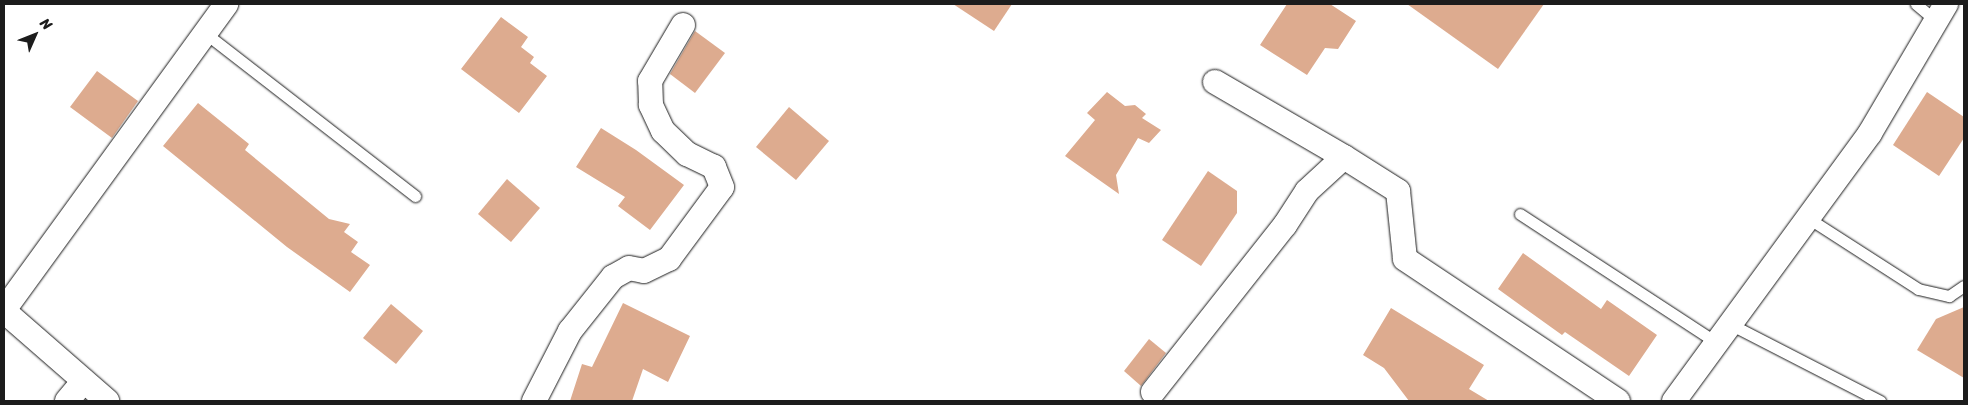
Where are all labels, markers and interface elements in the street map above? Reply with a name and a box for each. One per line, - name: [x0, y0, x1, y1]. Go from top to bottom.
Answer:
- north arrow: [10, 10, 60, 60]
- text: N: [34, 12, 59, 36]

